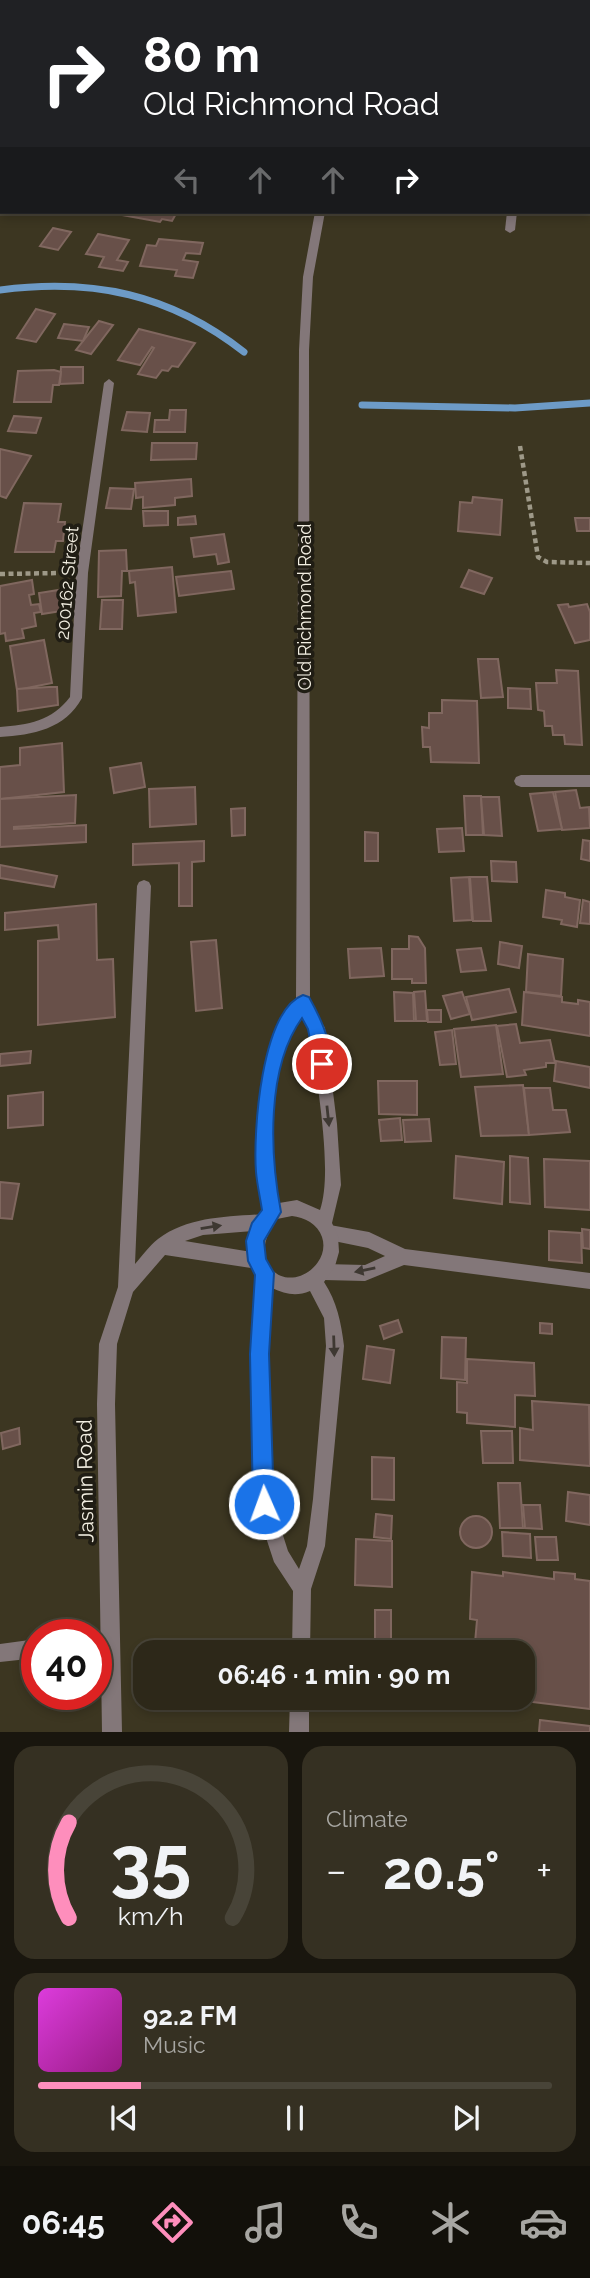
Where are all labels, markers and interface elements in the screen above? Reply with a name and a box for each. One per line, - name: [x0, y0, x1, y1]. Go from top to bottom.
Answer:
- text: 80 m: [143, 26, 260, 83]
- icon: right: [28, 28, 119, 119]
- text: Old Richmond Road: [143, 85, 440, 122]
- icon: left: [168, 161, 206, 199]
- icon: ahead: [241, 161, 279, 199]
- icon: ahead: [314, 161, 352, 199]
- icon: right: [387, 161, 425, 199]
- street label: Old Richmond Road: [294, 524, 315, 690]
- street label: 200162 Street: [52, 525, 82, 641]
- pin: [292, 1034, 352, 1094]
- icon: arrive: [303, 1045, 341, 1083]
- one-way arrow: [323, 1105, 334, 1127]
- one-way arrow: [200, 1221, 222, 1232]
- one-way arrow: [354, 1265, 376, 1276]
- one-way arrow: [328, 1335, 339, 1357]
- street label: Jasmin Road: [71, 1419, 99, 1543]
- position arrow: [227, 1467, 301, 1541]
- speed limit sign: 40: [21, 1619, 112, 1710]
- text: 06:46 · 1 min · 90 m: [218, 1660, 450, 1690]
- text: Climate: [326, 1805, 408, 1832]
- text: 35: [111, 1821, 191, 1906]
- text: 20.5°: [383, 1840, 500, 1901]
- text: −: [326, 1848, 346, 1893]
- text: +: [536, 1848, 552, 1893]
- text: km/h: [118, 1901, 184, 1931]
- text: 92.2 FM: [143, 2001, 237, 2031]
- text: Music: [143, 2031, 206, 2058]
- icon: previous: [105, 2099, 143, 2137]
- icon: pause: [276, 2099, 314, 2137]
- icon: next: [447, 2099, 485, 2137]
- icon: directions: [148, 2198, 197, 2247]
- icon: music: [241, 2198, 290, 2247]
- icon: phone: [334, 2198, 383, 2247]
- icon: climate: [426, 2198, 475, 2247]
- icon: car: [519, 2198, 568, 2247]
- text: 06:45: [22, 2204, 105, 2241]

